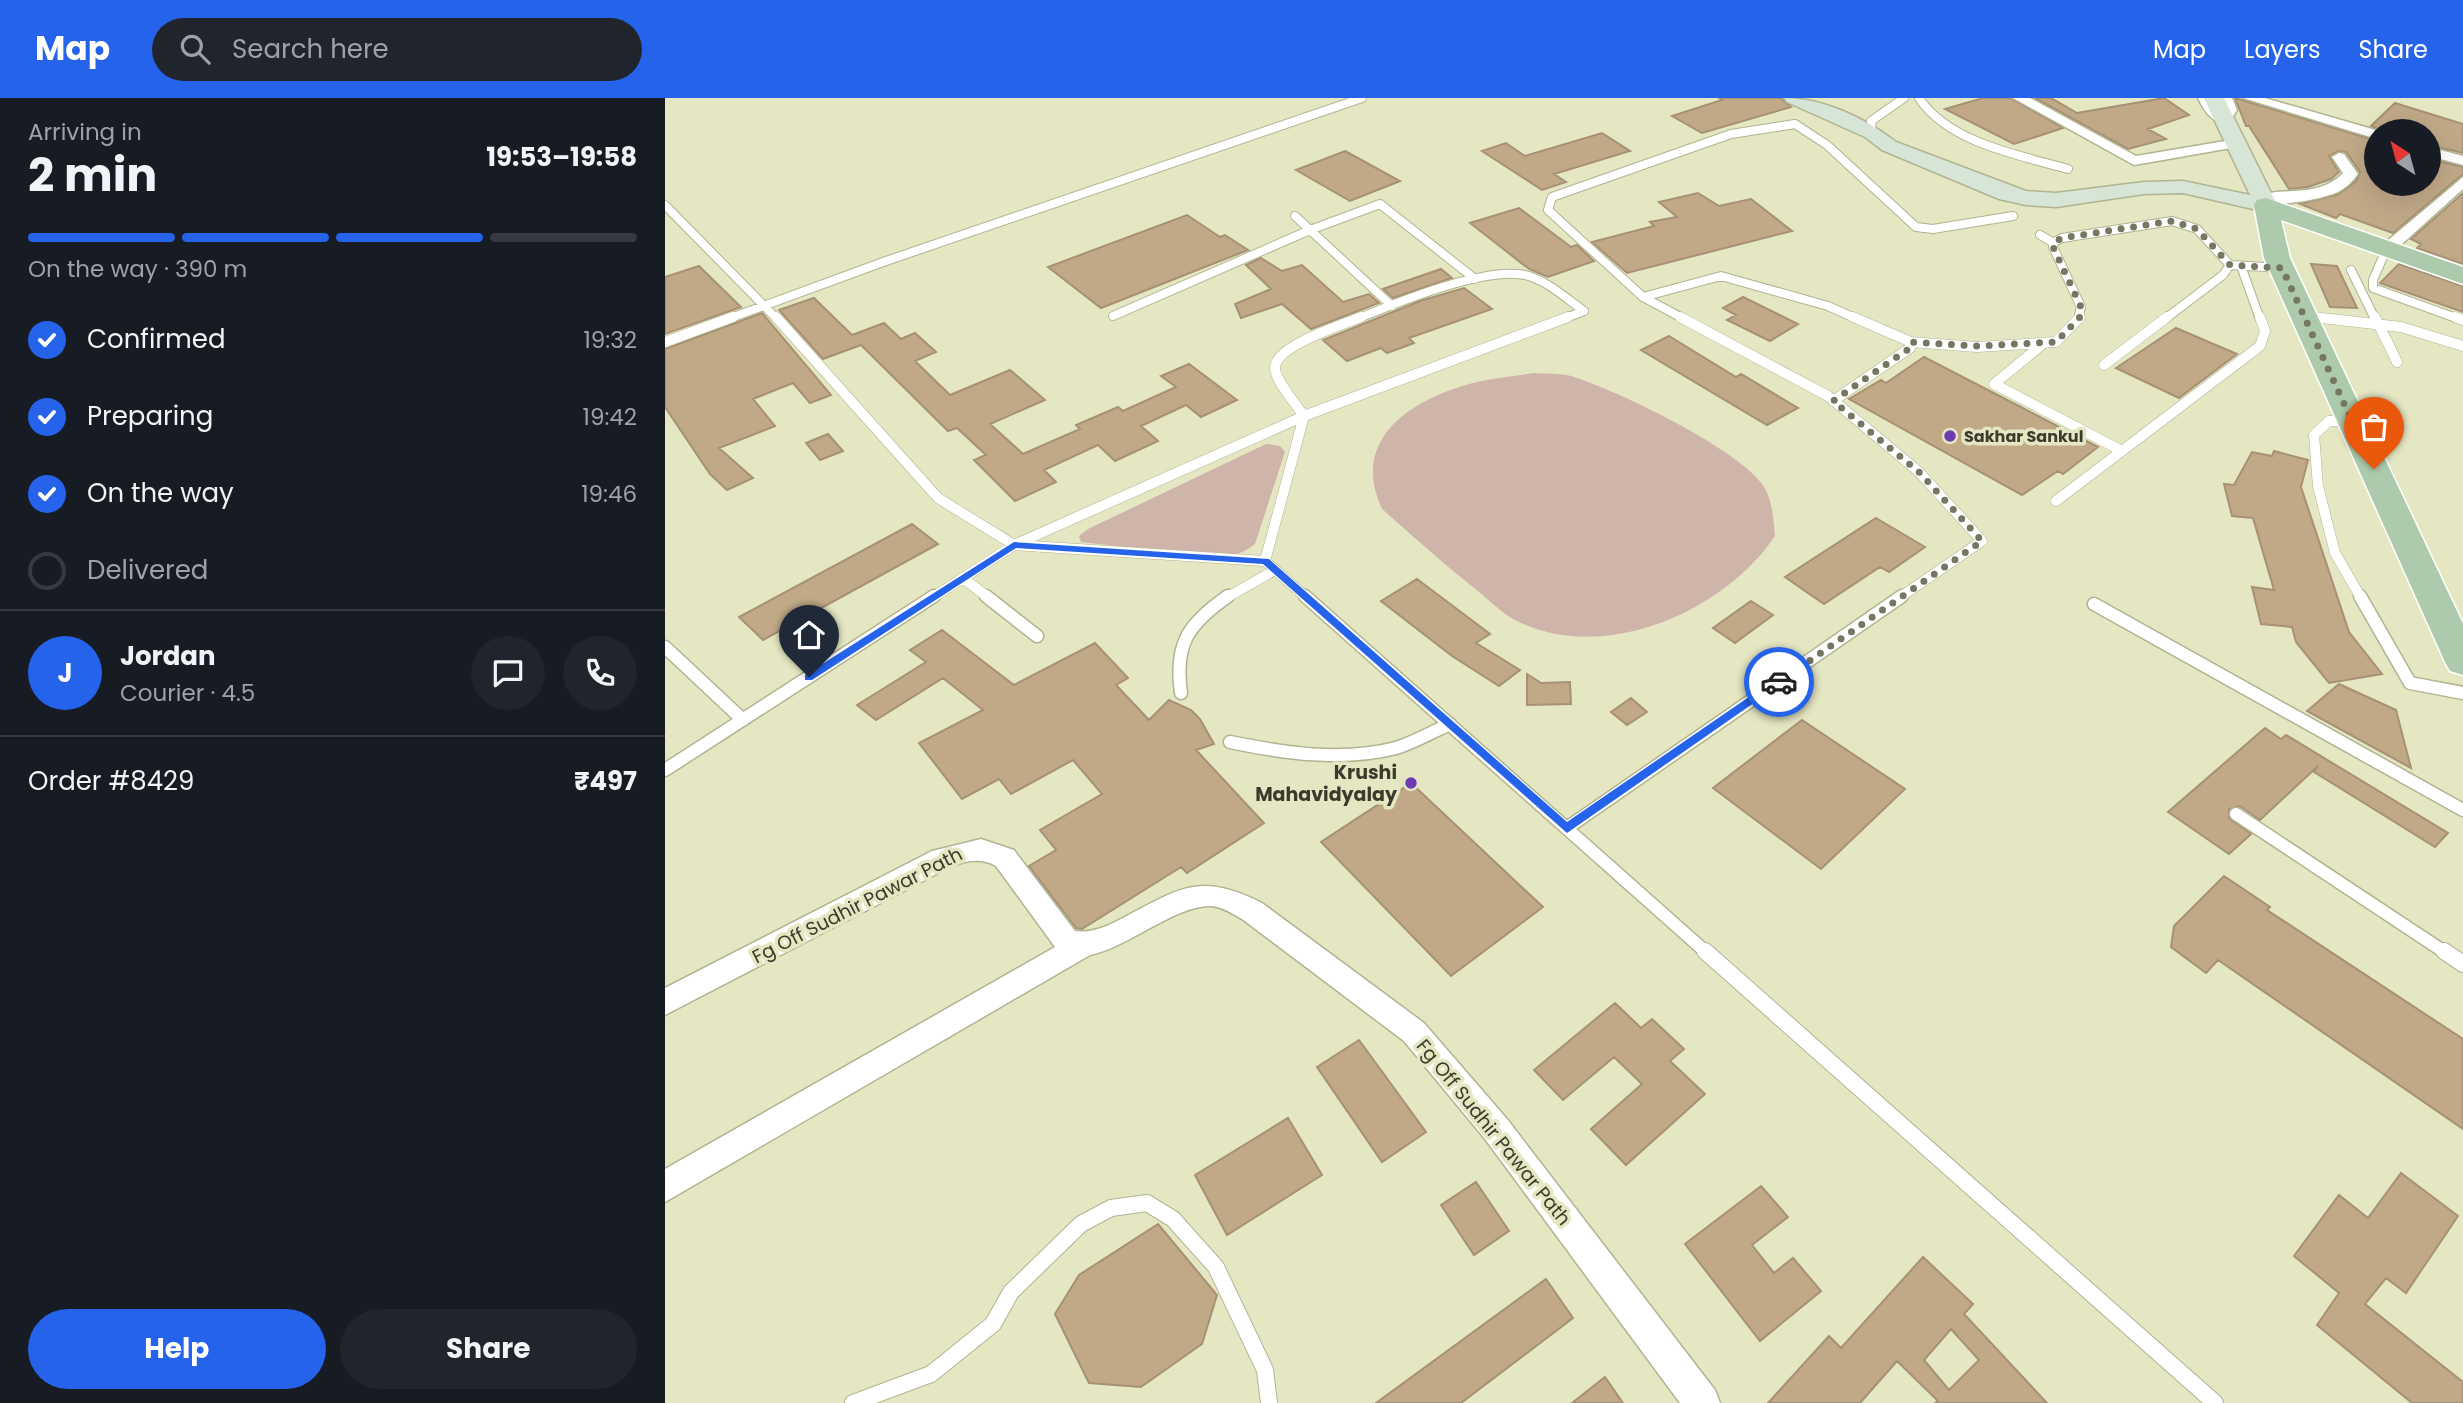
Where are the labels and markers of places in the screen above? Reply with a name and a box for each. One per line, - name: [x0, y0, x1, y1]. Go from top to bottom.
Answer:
- pin: [2344, 397, 2404, 469]
- place label: Sakhar Sankul: [1964, 425, 2083, 448]
- marker: Sakhar Sankul: [1942, 428, 1958, 444]
- pin: [779, 605, 839, 677]
- place label: Krushi Mahavidyalay: [1255, 759, 1398, 808]
- marker: Krushi Mahavidyalay: [1403, 775, 1419, 791]

